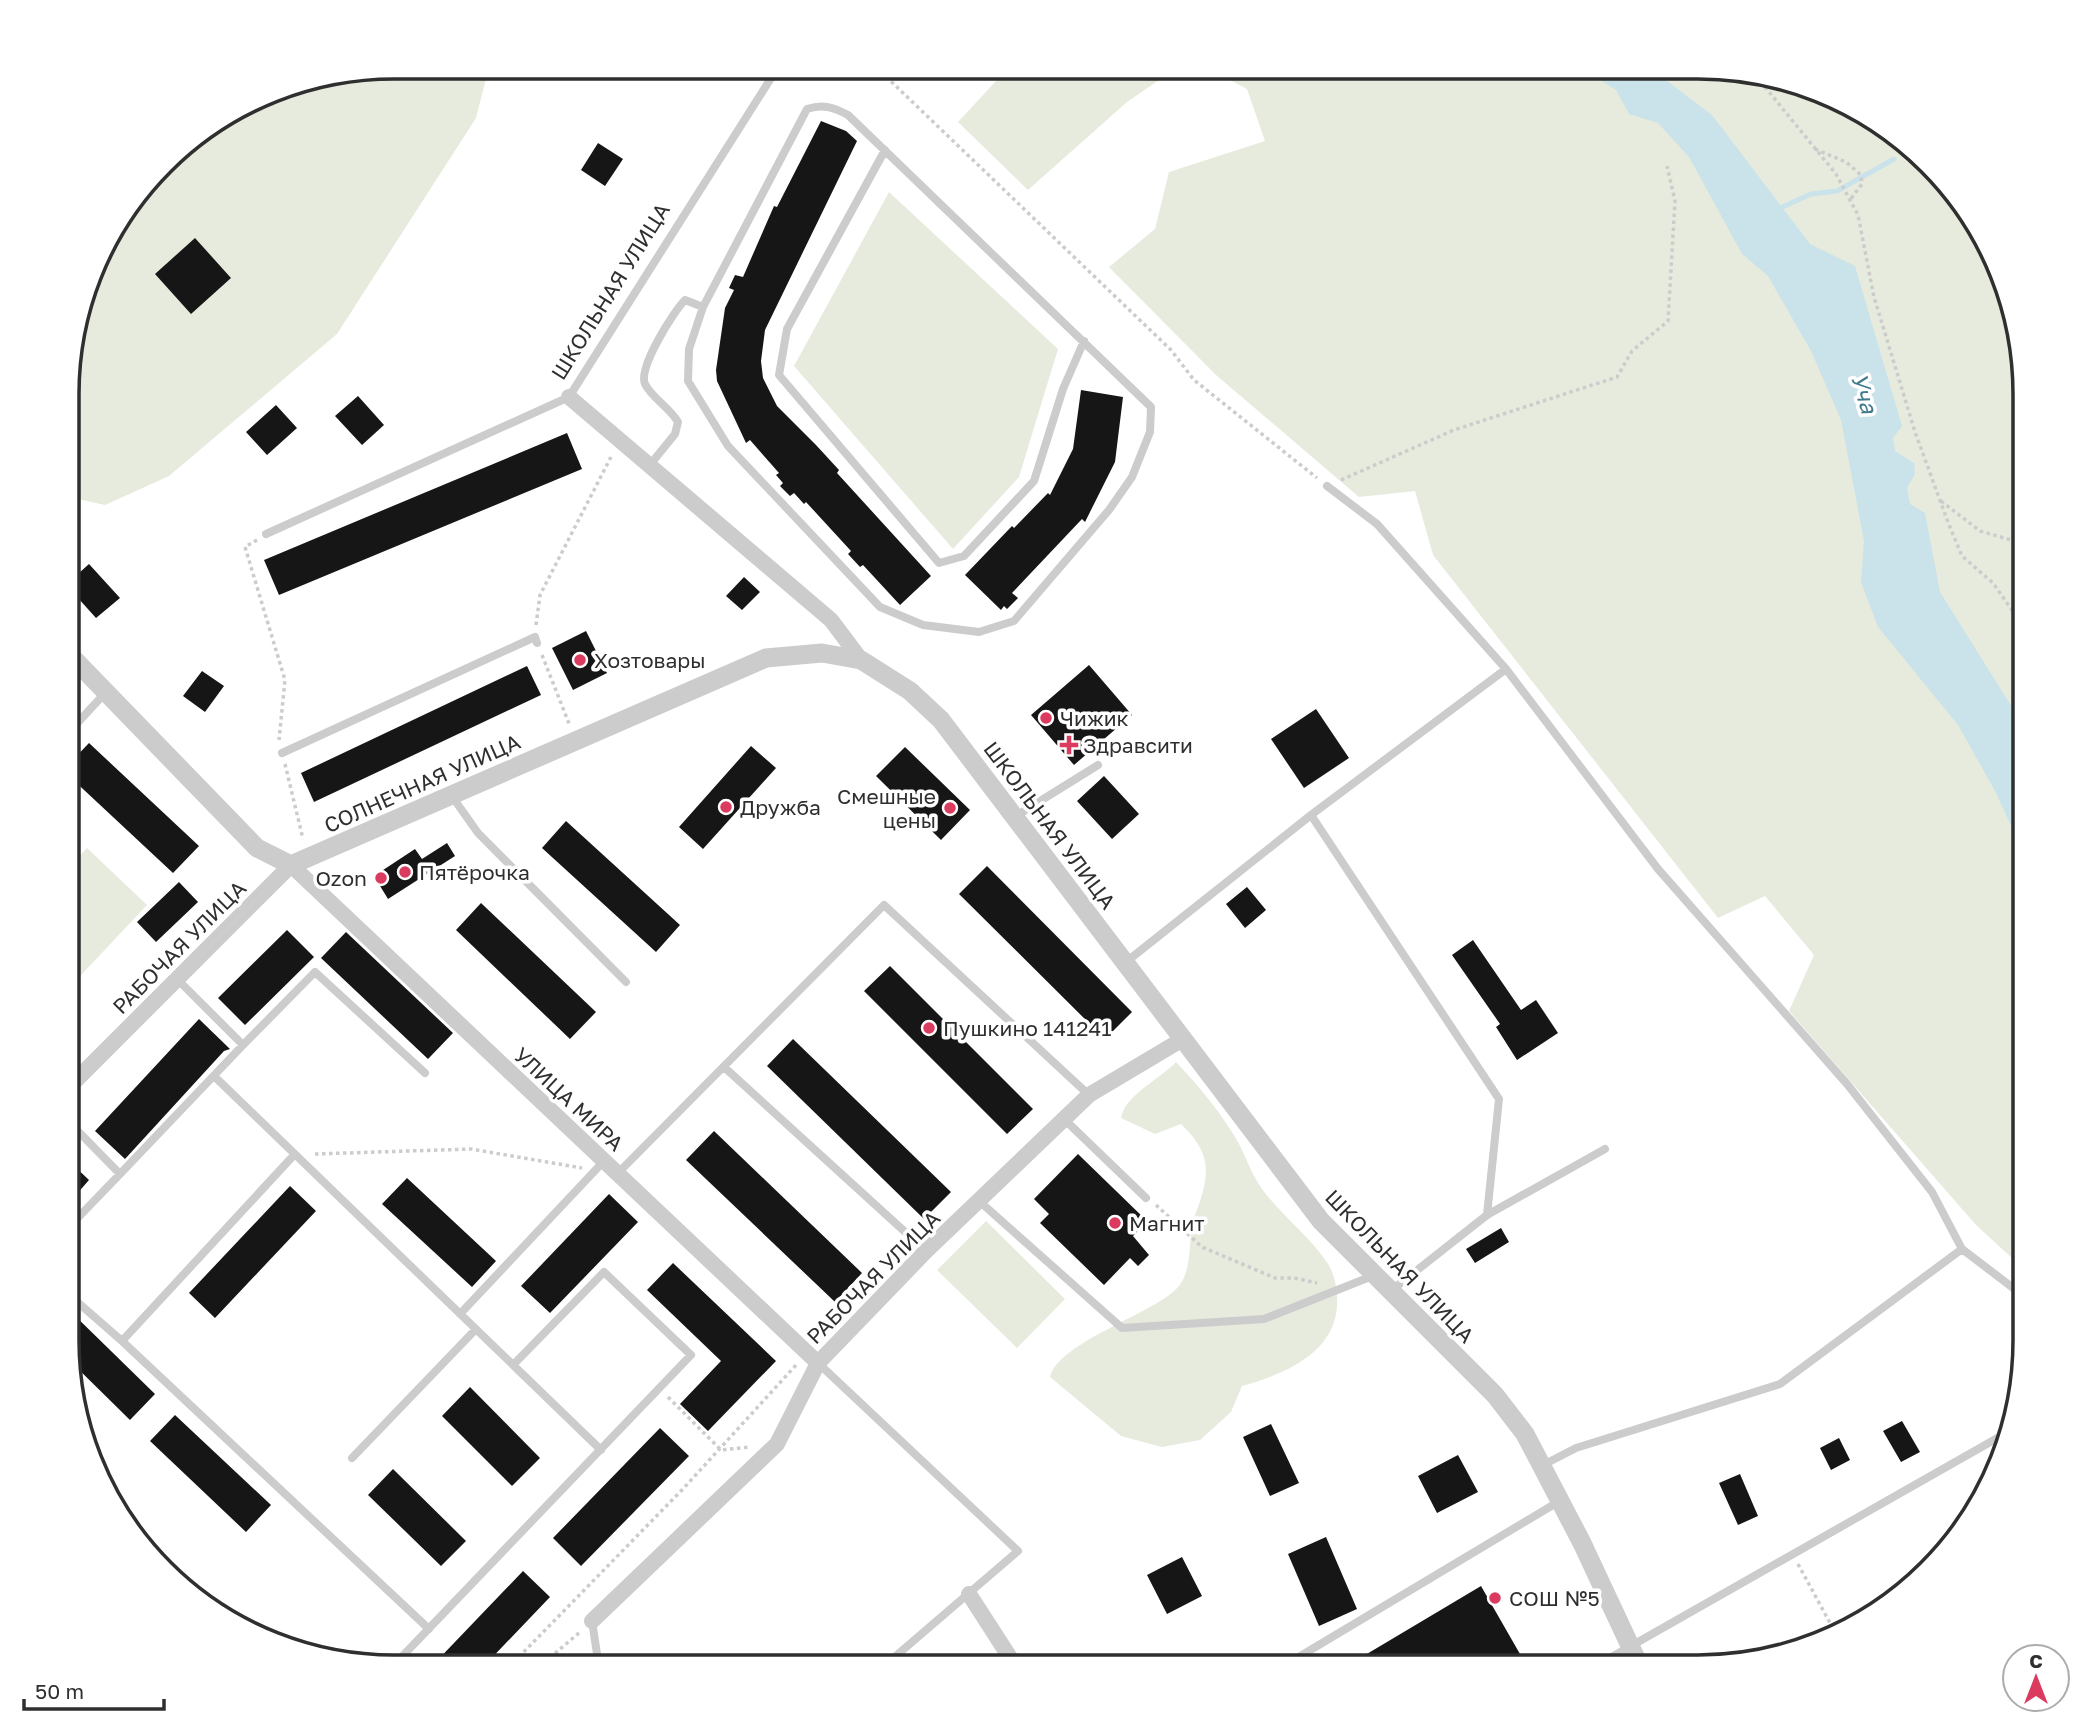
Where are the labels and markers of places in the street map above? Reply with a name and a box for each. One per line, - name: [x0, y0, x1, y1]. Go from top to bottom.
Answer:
- place label: Хозтовары: [594, 647, 706, 673]
- marker: Хозтовары: [572, 652, 588, 668]
- place label: Чижик: [1060, 705, 1129, 731]
- marker: Чижик: [1038, 710, 1054, 726]
- place label: Здравсити: [1083, 732, 1193, 758]
- marker: Здравсити: [1061, 737, 1077, 753]
- place label: Смешные цены: [837, 783, 936, 833]
- place label: Дружба: [740, 794, 821, 820]
- marker: Дружба: [718, 799, 734, 815]
- marker: Смешные цены: [942, 800, 958, 816]
- place label: Пятёрочка: [419, 859, 530, 885]
- marker: Пятёрочка: [397, 864, 413, 880]
- place label: Ozon: [315, 865, 367, 891]
- marker: Ozon: [373, 870, 389, 886]
- place label: Пушкино 141241: [943, 1015, 1111, 1041]
- marker: Пушкино 141241: [921, 1020, 937, 1036]
- place label: Магнит: [1129, 1210, 1205, 1236]
- marker: Магнит: [1107, 1215, 1123, 1231]
- place label: СОШ №5: [1509, 1585, 1600, 1611]
- marker: СОШ №5: [1487, 1590, 1503, 1606]

